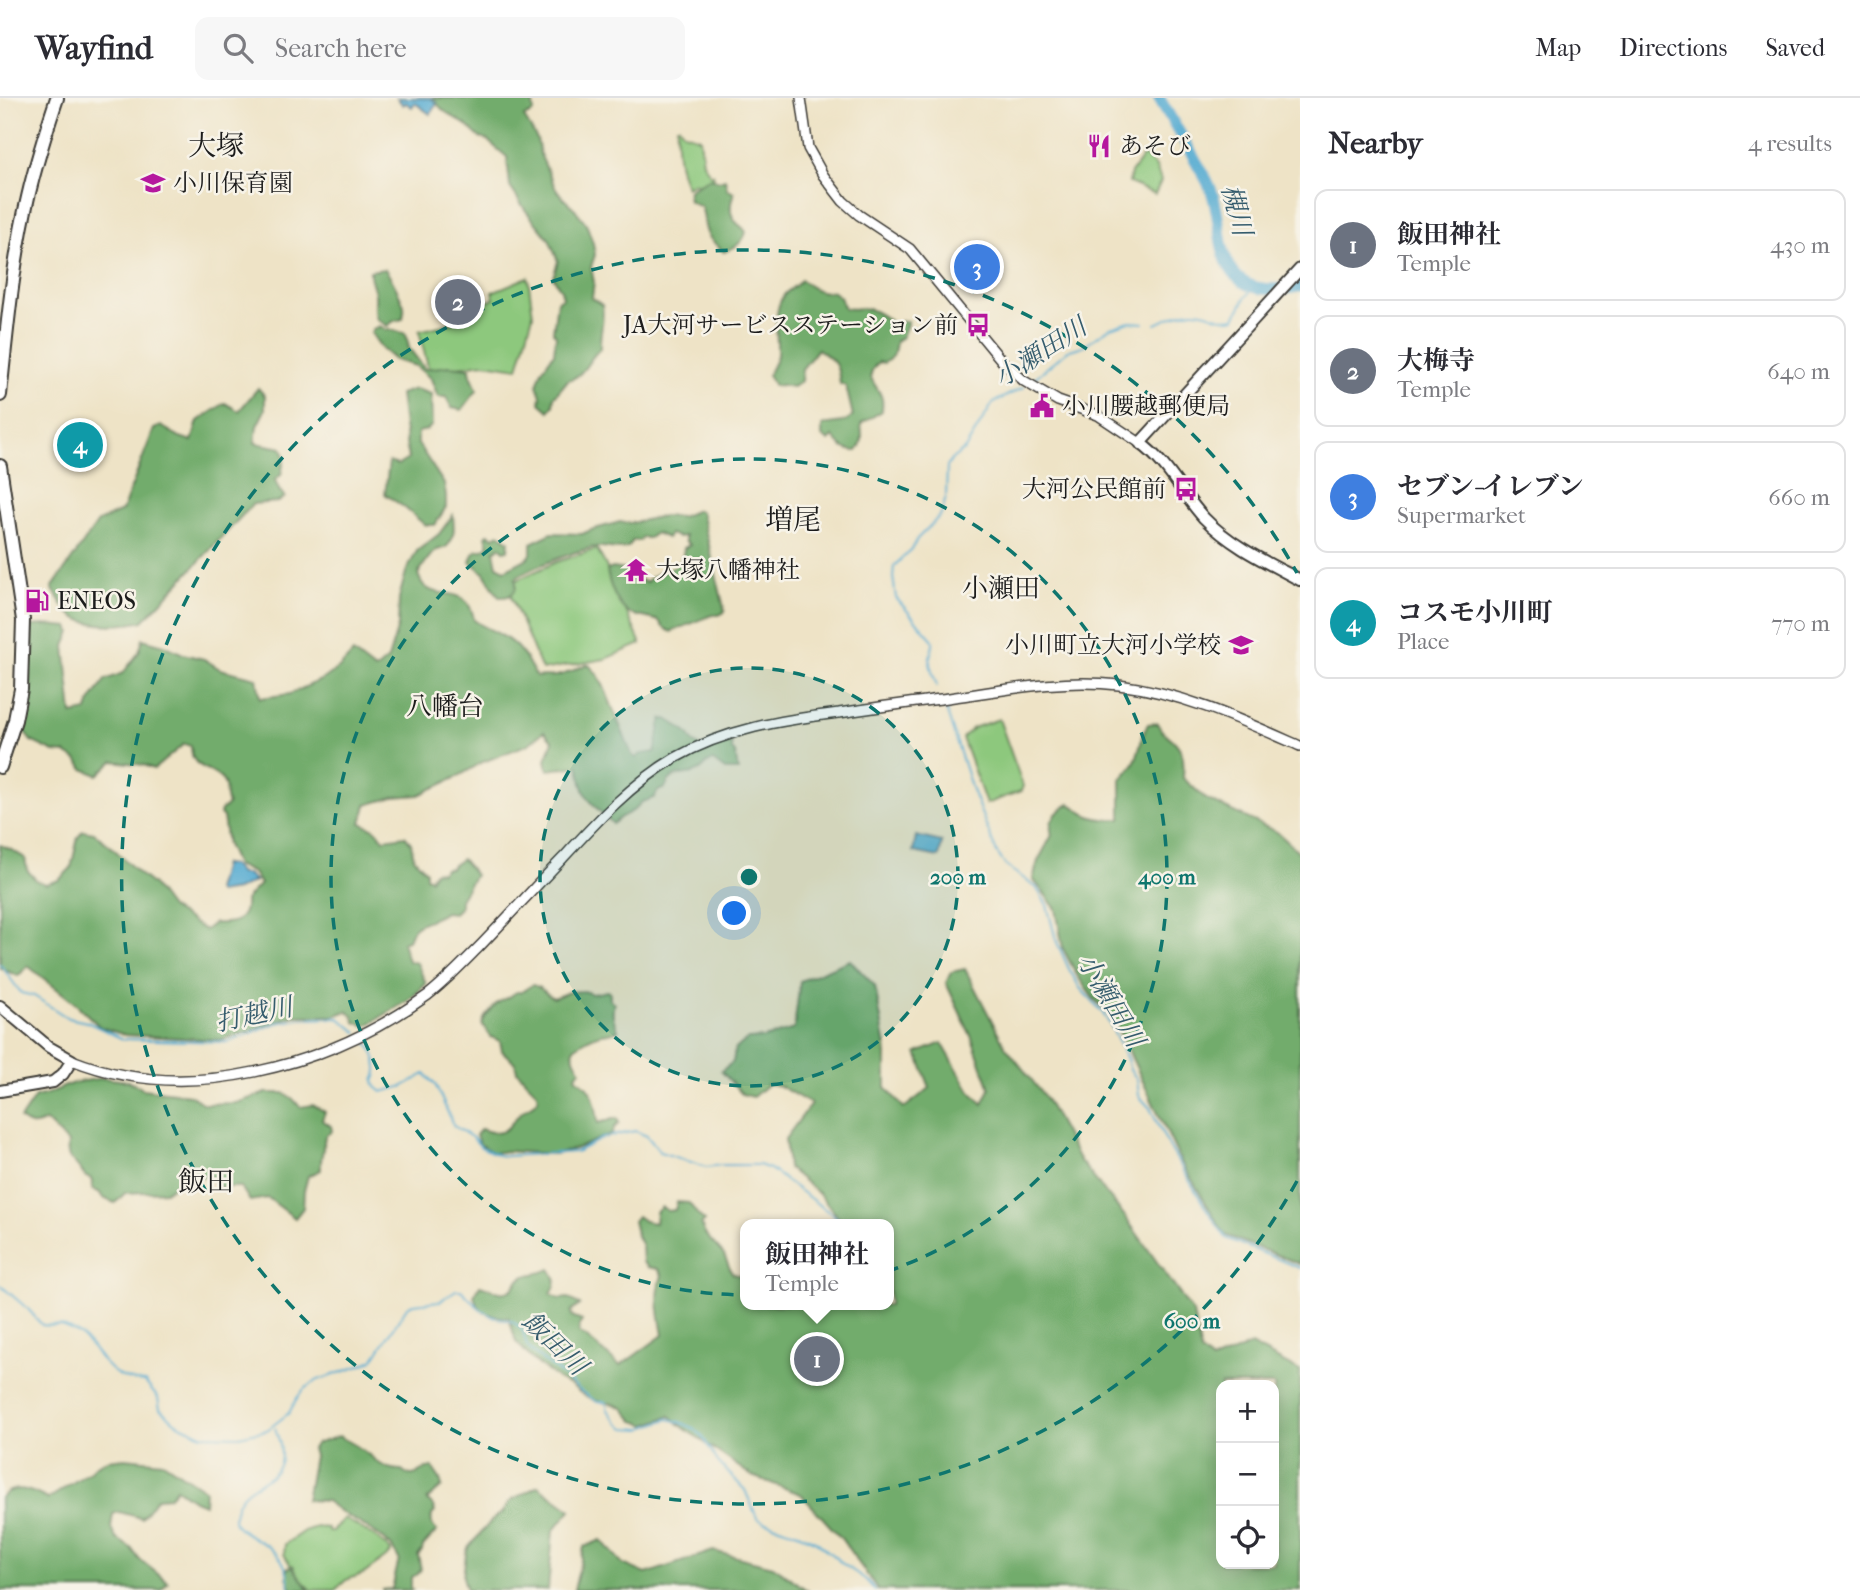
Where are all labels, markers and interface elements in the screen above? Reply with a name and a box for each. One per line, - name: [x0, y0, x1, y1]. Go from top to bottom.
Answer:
- search box: [195, 17, 685, 80]
- text: Wayfind: [35, 29, 153, 68]
- icon: search: [219, 29, 257, 67]
- text: Search here: [275, 33, 407, 64]
- text: Map: [1535, 34, 1581, 62]
- text: Directions: [1619, 34, 1727, 62]
- text: Saved: [1765, 34, 1825, 62]
- text: Nearby: [1328, 126, 1423, 161]
- district label: 大塚: [188, 129, 244, 162]
- text: 4 results: [1748, 130, 1832, 157]
- restaurant icon: あそび: [1085, 132, 1113, 160]
- place label: あそび: [1119, 132, 1191, 160]
- school or university icon: 小川保育園: [139, 169, 167, 197]
- place label: 小川保育園: [173, 169, 293, 197]
- water label: 槻川: [1215, 181, 1259, 242]
- text: 飯田神社: [1397, 219, 1501, 250]
- text: 1: [1349, 232, 1357, 259]
- text: 430 m: [1770, 232, 1830, 259]
- pin: 3: [954, 241, 1000, 293]
- text: Temple: [1397, 250, 1471, 277]
- pin: 2: [435, 276, 481, 328]
- water label: 小瀬田川: [988, 309, 1095, 394]
- place label: JA大河サービスステーション前: [621, 311, 958, 339]
- bus stop icon: JA大河サービスステーション前: [964, 311, 992, 339]
- text: 大梅寺: [1397, 345, 1475, 376]
- text: 2: [1347, 358, 1359, 385]
- text: 640 m: [1767, 358, 1830, 385]
- text: Temple: [1397, 376, 1471, 403]
- public building icon: 小川腰越郵便局: [1028, 392, 1056, 420]
- place label: 小川腰越郵便局: [1062, 392, 1230, 420]
- pin: 4: [57, 419, 103, 471]
- text: セブン-イレブン: [1397, 471, 1584, 502]
- place label: 大河公民館前: [1022, 475, 1166, 503]
- bus stop icon: 大河公民館前: [1172, 475, 1200, 503]
- text: 3: [1348, 484, 1358, 511]
- text: 660 m: [1768, 484, 1830, 511]
- text: Supermarket: [1397, 502, 1526, 529]
- district label: 増尾: [765, 503, 821, 536]
- temple icon: 大塚八幡神社: [622, 556, 650, 584]
- place label: 大塚八幡神社: [656, 556, 800, 584]
- district label: 小瀬田: [962, 573, 1040, 604]
- fuel station icon: ENEOS: [23, 587, 51, 615]
- place label: ENEOS: [57, 587, 136, 615]
- text: コスモ小川町: [1397, 597, 1553, 628]
- text: 4: [1346, 610, 1360, 637]
- text: 770 m: [1771, 610, 1830, 637]
- text: Place: [1397, 628, 1449, 655]
- place label: 小川町立大河小学校: [1005, 631, 1221, 659]
- school or university icon: 小川町立大河小学校: [1227, 631, 1255, 659]
- district label: 八幡台: [406, 691, 484, 722]
- centre of rings: [737, 865, 761, 889]
- text: 200 m: [930, 865, 987, 889]
- text: 400 m: [1137, 865, 1196, 890]
- your location: [717, 896, 751, 930]
- water label: 小瀬田川: [1070, 948, 1152, 1055]
- water label: 打越川: [213, 991, 298, 1038]
- district label: 飯田: [178, 1165, 234, 1198]
- popup: [740, 1219, 894, 1310]
- text: 飯田神社: [765, 1239, 869, 1270]
- text: Temple: [765, 1270, 839, 1297]
- water label: 飯田川: [516, 1305, 596, 1384]
- text: 600 m: [1164, 1309, 1221, 1333]
- pin: 1: [794, 1333, 840, 1385]
- map controls: [1216, 1380, 1279, 1569]
- button: +: [1216, 1380, 1279, 1443]
- button: −: [1216, 1443, 1279, 1506]
- button: locate: [1216, 1506, 1279, 1569]

